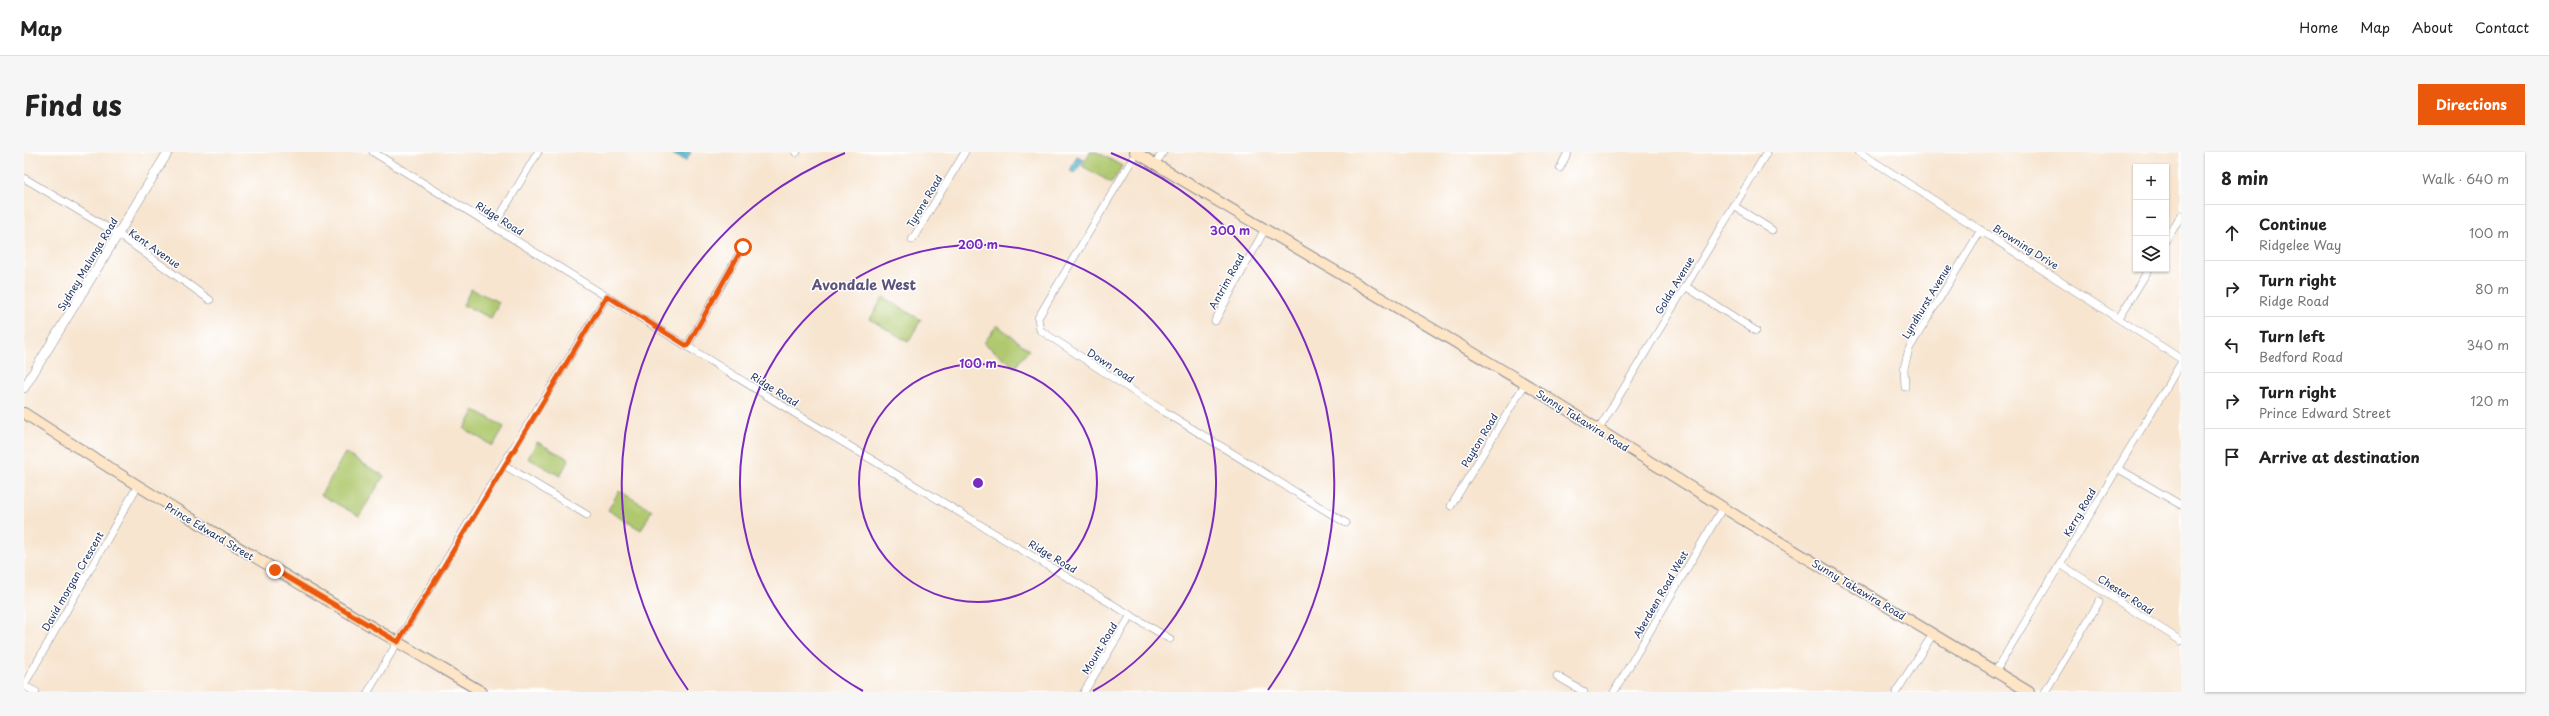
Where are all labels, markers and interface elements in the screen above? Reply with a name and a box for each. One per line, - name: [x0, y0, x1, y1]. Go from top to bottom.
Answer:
- text: Map: [20, 14, 62, 42]
- text: Home: [2299, 17, 2338, 38]
- text: Map: [2360, 17, 2390, 38]
- text: About: [2412, 17, 2453, 38]
- text: Contact: [2475, 17, 2529, 38]
- text: Find us: [24, 83, 122, 126]
- button: Directions: [2418, 84, 2525, 125]
- map controls: [2133, 164, 2169, 272]
- button: +: [2133, 164, 2169, 200]
- text: 8 min: [2221, 165, 2269, 191]
- text: Walk · 640 m: [2422, 169, 2509, 188]
- street label: Tyrone Road: [902, 172, 947, 231]
- street label: Ridge Road: [473, 197, 527, 239]
- button: −: [2133, 200, 2169, 236]
- text: Continue: [2259, 212, 2327, 235]
- street label: Sydney Malunga Road: [53, 214, 122, 314]
- street label: Browning Drive: [1990, 220, 2062, 272]
- text: 300 m: [1210, 221, 1250, 239]
- icon: ahead: [2221, 222, 2243, 244]
- text: 100 m: [2469, 223, 2509, 242]
- street label: Kent Avenue: [126, 225, 184, 272]
- text: 200 m: [958, 235, 998, 253]
- text: Ridgelee Way: [2259, 235, 2341, 254]
- button: layers: [2133, 236, 2169, 272]
- route start: [734, 238, 752, 256]
- street label: Antrim Road: [1204, 250, 1248, 312]
- street label: Golda Avenue: [1651, 253, 1698, 317]
- street label: Lyndhurst Avenue: [1898, 260, 1956, 342]
- text: Turn right: [2259, 268, 2336, 291]
- district label: Avondale West: [811, 274, 917, 295]
- icon: right: [2221, 278, 2243, 300]
- text: 80 m: [2475, 279, 2509, 298]
- text: Ridge Road: [2259, 291, 2329, 310]
- text: Turn left: [2259, 324, 2325, 347]
- icon: left: [2221, 334, 2243, 356]
- text: 340 m: [2466, 335, 2509, 354]
- street label: Down road: [1084, 344, 1138, 386]
- text: Bedford Road: [2259, 347, 2343, 366]
- text: 100 m: [959, 354, 997, 372]
- street label: Ridge Road: [748, 368, 802, 410]
- text: Turn right: [2259, 380, 2336, 403]
- street label: Sunny Takawira Road: [1534, 385, 1633, 455]
- icon: right: [2221, 390, 2243, 412]
- text: 120 m: [2470, 391, 2509, 410]
- text: Prince Edward Street: [2259, 403, 2391, 422]
- street label: Payton Road: [1457, 410, 1502, 471]
- text: Arrive at destination: [2259, 445, 2420, 468]
- icon: arrive: [2221, 446, 2243, 468]
- centre of rings: [971, 476, 985, 490]
- street label: Kerry Road: [2059, 485, 2100, 539]
- street label: Prince Edward Street: [163, 498, 257, 564]
- street label: David morgan Crescent: [37, 529, 107, 633]
- street label: Ridge Road: [1026, 536, 1080, 576]
- street label: Aberdeen Road West: [1629, 548, 1691, 640]
- street label: Sunny Takawira Road: [1809, 555, 1909, 623]
- route end: [266, 561, 284, 579]
- street label: Chester Road: [2095, 570, 2157, 618]
- street label: Mount Road: [1078, 619, 1121, 677]

